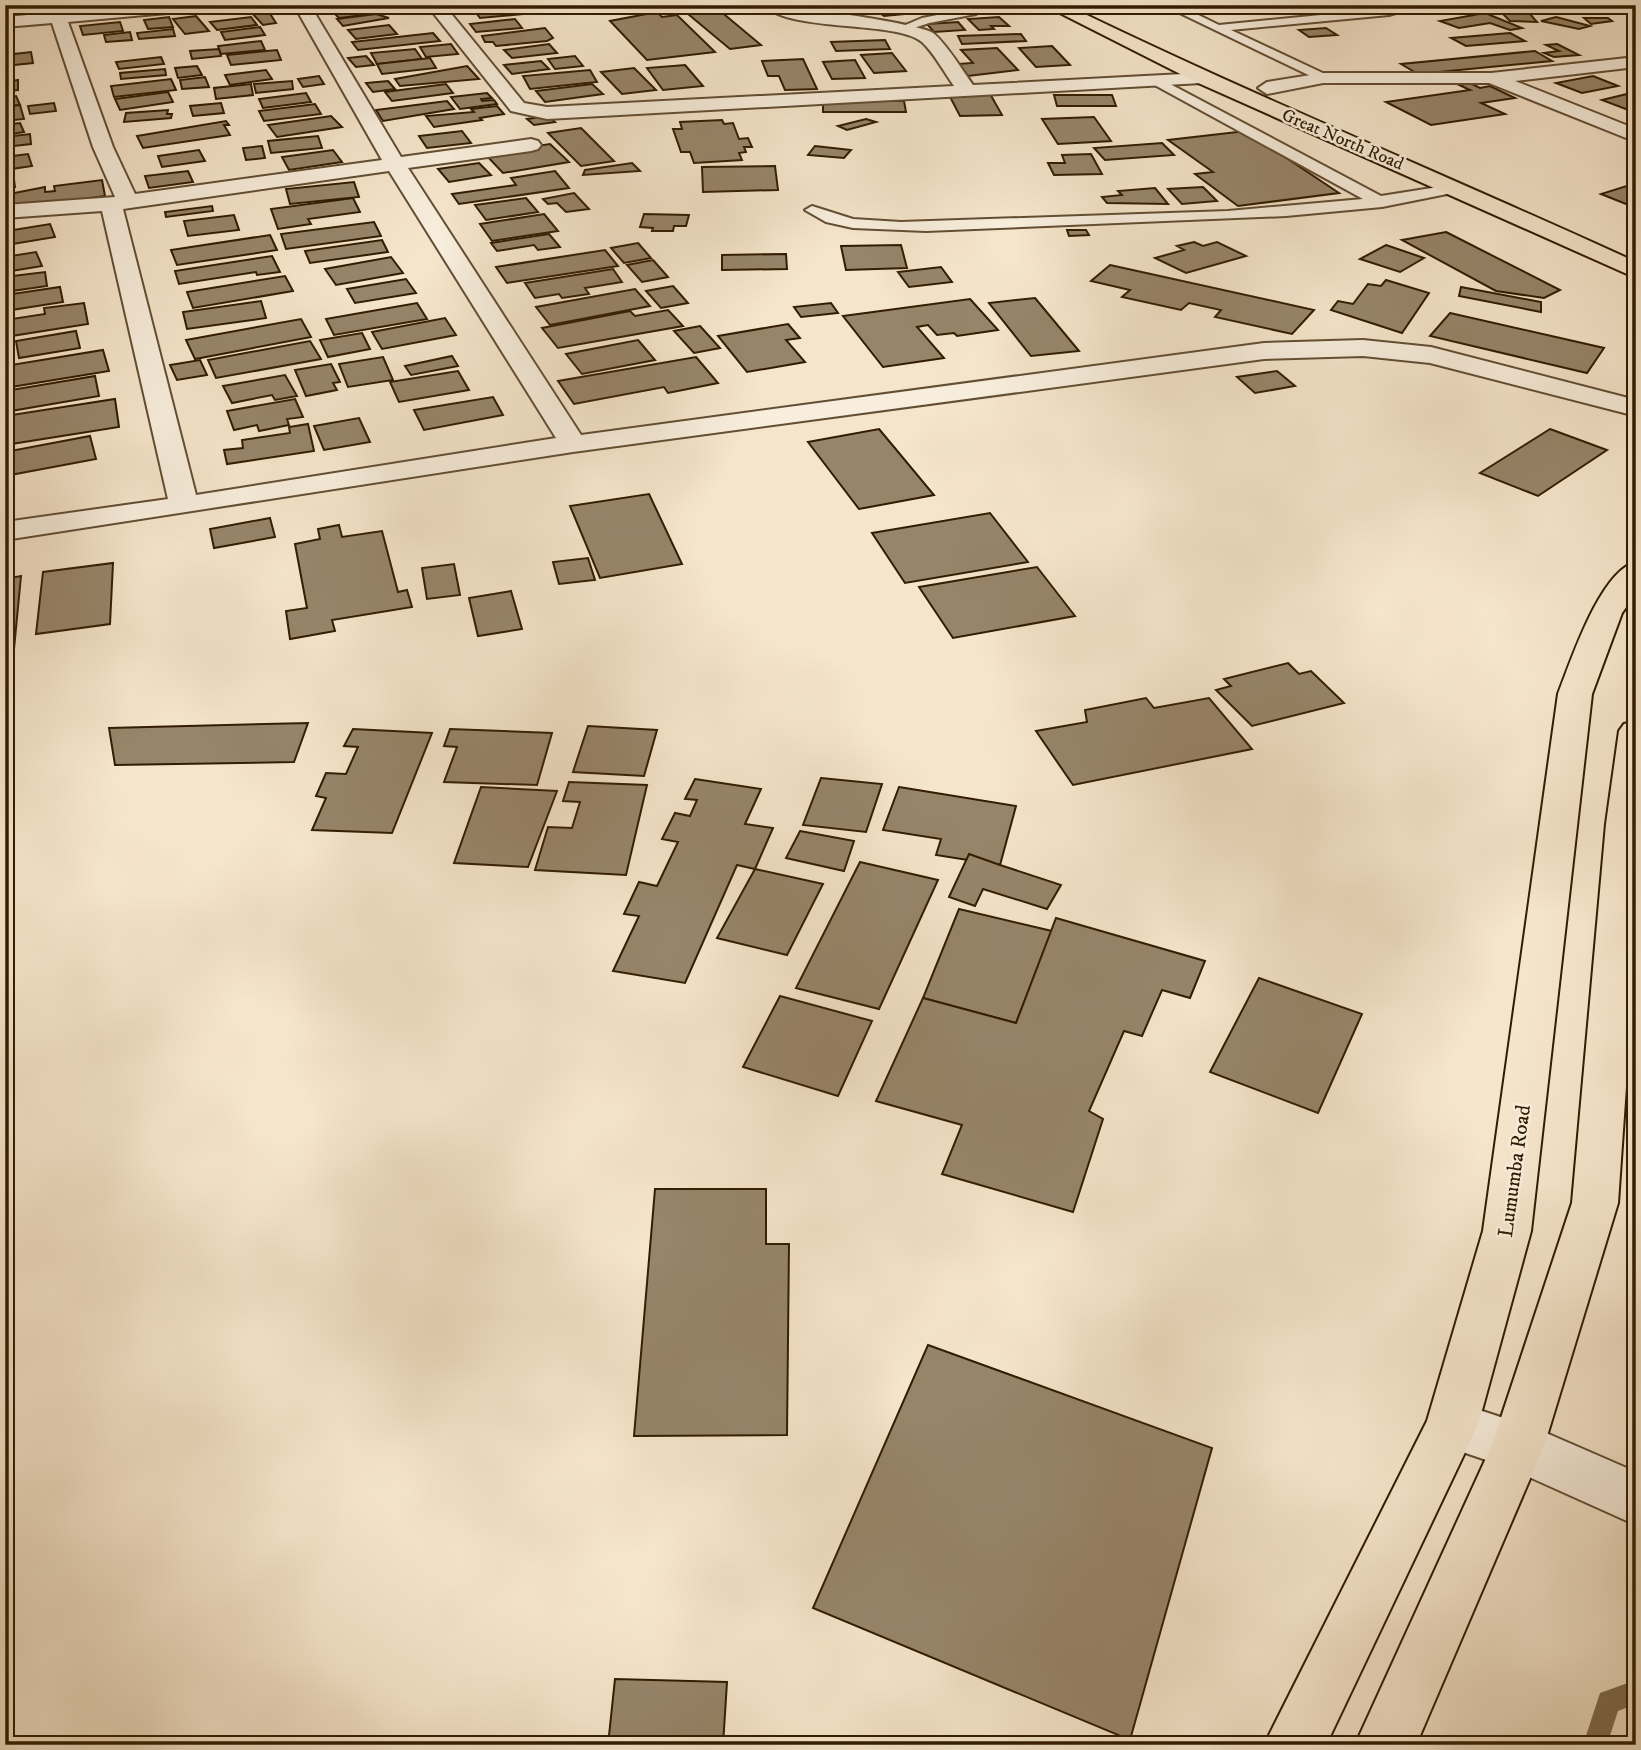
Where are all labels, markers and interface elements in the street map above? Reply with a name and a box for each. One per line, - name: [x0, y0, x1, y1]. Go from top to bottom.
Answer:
- street label: Great North Road: [1278, 104, 1407, 175]
- street label: Lumumba Road: [1493, 1103, 1537, 1239]

